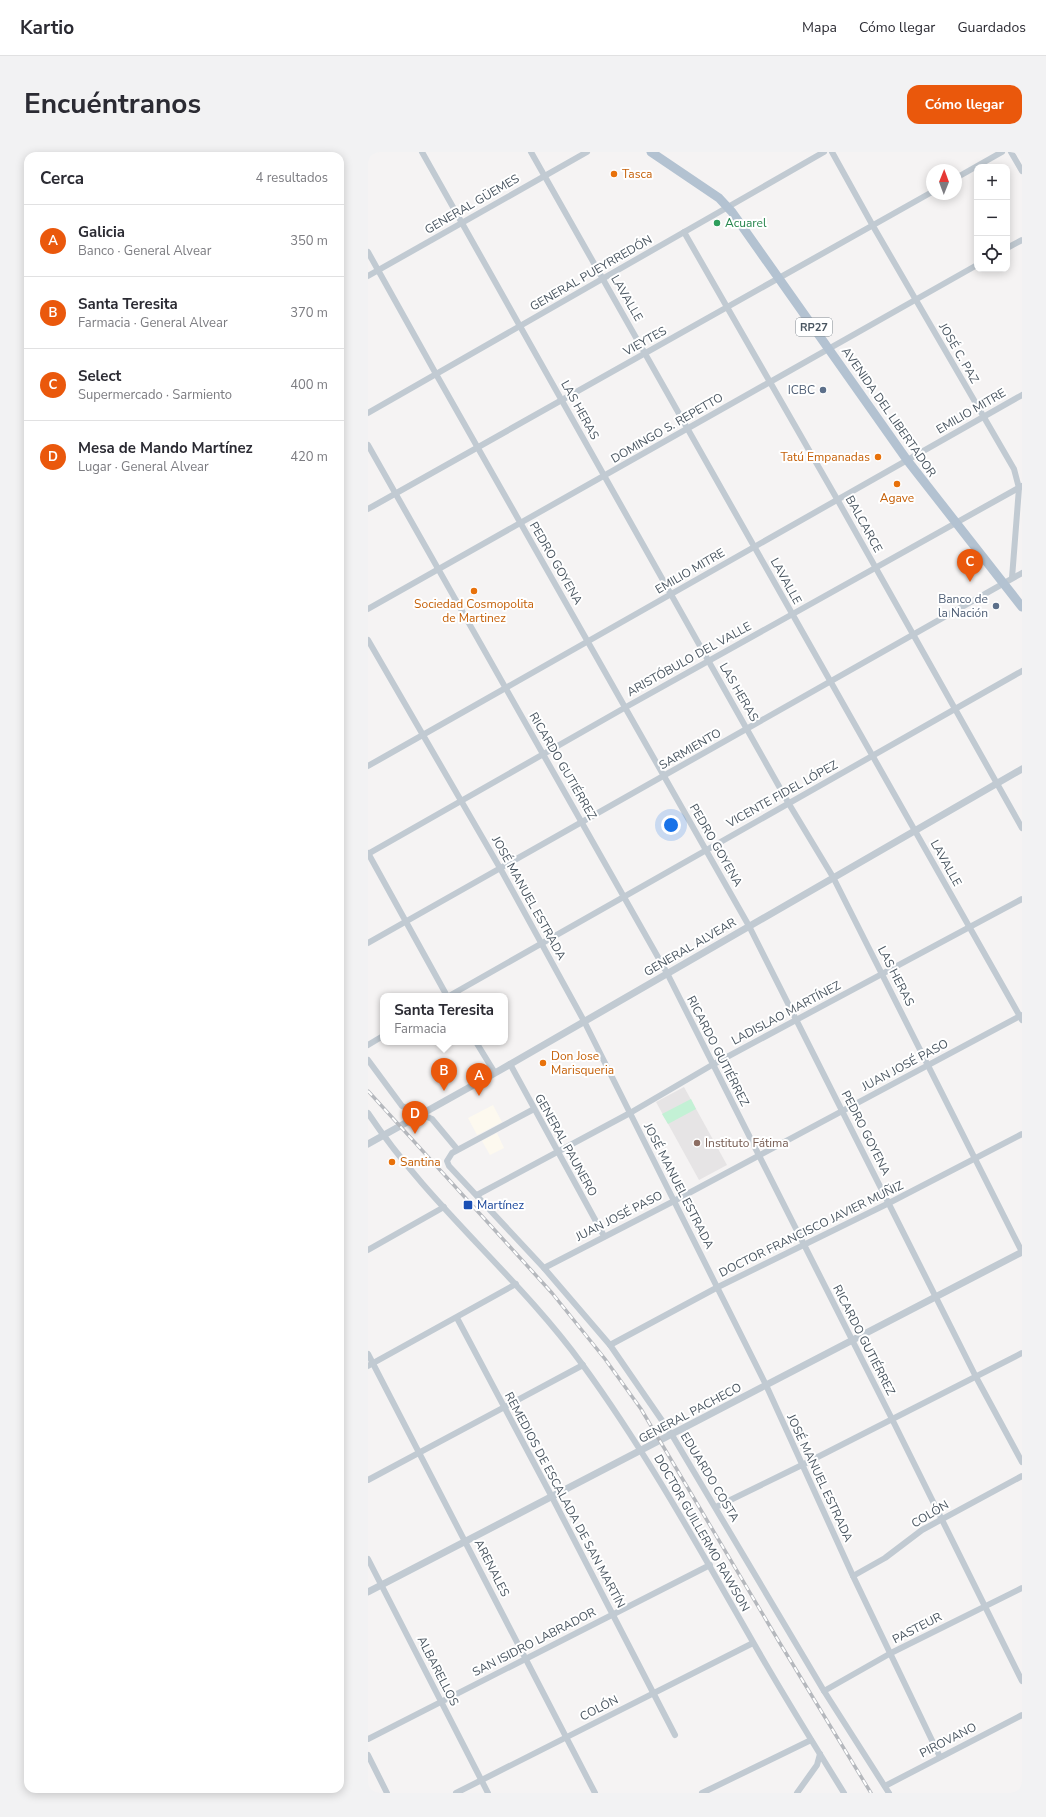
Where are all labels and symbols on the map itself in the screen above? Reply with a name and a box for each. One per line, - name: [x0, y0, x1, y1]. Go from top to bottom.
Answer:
- north arrow: [926, 164, 962, 200]
- place label: Tasca: [622, 166, 652, 182]
- marker: Tasca: [609, 169, 619, 179]
- street label: GENERAL GÜEMES: [422, 170, 522, 238]
- place label: Acuarel: [725, 215, 767, 231]
- marker: Acuarel: [712, 218, 722, 228]
- street label: GENERAL PUEYRREDÓN: [527, 231, 655, 315]
- street label: LAVALLE: [607, 272, 647, 324]
- road number: RP27: [796, 318, 832, 336]
- street label: JOSÉ C. PAZ: [935, 319, 983, 386]
- street label: VIEYTES: [620, 323, 669, 360]
- street label: AVENIDA DEL LIBERTADOR: [838, 344, 940, 480]
- street label: LAS HERAS: [557, 377, 603, 443]
- place label: ICBC: [788, 382, 815, 398]
- marker: ICBC: [818, 385, 828, 395]
- street label: EMILIO MITRE: [933, 385, 1009, 437]
- street label: DOMINGO S. REPETTO: [608, 389, 726, 467]
- place label: Tatú Empanadas: [780, 449, 870, 465]
- marker: Tatú Empanadas: [873, 452, 883, 462]
- marker: Agave: [892, 479, 902, 489]
- place label: Agave: [880, 490, 914, 506]
- street label: BALCARCE: [842, 493, 886, 555]
- street label: PEDRO GOYENA: [526, 519, 586, 608]
- street label: EMILIO MITRE: [652, 545, 728, 597]
- pin: C: [957, 549, 983, 582]
- street label: LAVALLE: [767, 555, 805, 607]
- marker: Sociedad Cosmopolita de Martinez: [469, 586, 479, 596]
- place label: Banco de la Nación: [938, 591, 988, 621]
- place label: Sociedad Cosmopolita de Martinez: [414, 596, 534, 626]
- marker: Banco de la Nación: [991, 601, 1001, 611]
- street label: ARISTÓBULO DEL VALLE: [624, 618, 754, 700]
- street label: LAS HERAS: [716, 660, 762, 724]
- street label: RICARDO GUTIÉRREZ: [526, 709, 600, 823]
- street label: SARMIENTO: [656, 725, 724, 773]
- street label: VICENTE FIDEL LÓPEZ: [723, 757, 840, 832]
- street label: PEDRO GOYENA: [686, 801, 746, 890]
- your location: [661, 815, 681, 835]
- street label: JOSÉ MANUEL ESTRADA: [488, 832, 570, 963]
- street label: LAVALLE: [927, 837, 965, 889]
- street label: GENERAL ALVEAR: [641, 914, 739, 980]
- street label: LAS HERAS: [874, 943, 918, 1009]
- street label: LADISLAO MARTÍNEZ: [729, 977, 843, 1049]
- street label: RICARDO GUTIÉRREZ: [683, 993, 753, 1109]
- street label: JUAN JOSÉ PASO: [858, 1035, 951, 1095]
- place label: Don Jose Marisqueria: [551, 1048, 614, 1078]
- pin: B: [431, 1058, 457, 1091]
- marker: Don Jose Marisqueria: [538, 1058, 548, 1068]
- pin: A: [466, 1063, 492, 1096]
- street label: PEDRO GOYENA: [838, 1088, 894, 1178]
- street label: GENERAL PAUNERO: [531, 1091, 601, 1199]
- pin: D: [402, 1101, 428, 1134]
- street label: JOSÉ MANUEL ESTRADA: [640, 1119, 718, 1252]
- place label: Instituto Fátima: [705, 1135, 789, 1151]
- marker: Instituto Fátima: [692, 1138, 702, 1148]
- place label: Santina: [400, 1154, 441, 1170]
- marker: Santina: [387, 1157, 397, 1167]
- street label: DOCTOR FRANCISCO JAVIER MUÑIZ: [716, 1177, 906, 1281]
- street label: JUAN JOSÉ PASO: [572, 1187, 665, 1245]
- place label: Martínez: [477, 1197, 524, 1213]
- marker: Martínez: [462, 1199, 474, 1211]
- street label: RICARDO GUTIÉRREZ: [829, 1282, 899, 1398]
- street label: GENERAL PACHECO: [636, 1379, 744, 1447]
- street label: REMEDIOS DE ESCALADA DE SAN MARTÍN: [501, 1389, 629, 1611]
- street label: JOSÉ MANUEL ESTRADA: [783, 1411, 857, 1545]
- street label: EDUARDO COSTA: [677, 1429, 743, 1525]
- street label: DOCTOR GUILLERMO RAWSON: [650, 1452, 754, 1614]
- street label: COLÓN: [908, 1497, 952, 1531]
- street label: ARENALES: [471, 1537, 513, 1599]
- street label: SAN ISIDRO LABRADOR: [469, 1604, 599, 1680]
- street label: PASTEUR: [889, 1609, 945, 1647]
- street label: ALBARELLOS: [414, 1633, 462, 1709]
- street label: COLÓN: [577, 1692, 621, 1724]
- street label: PIROVANO: [917, 1719, 979, 1761]

